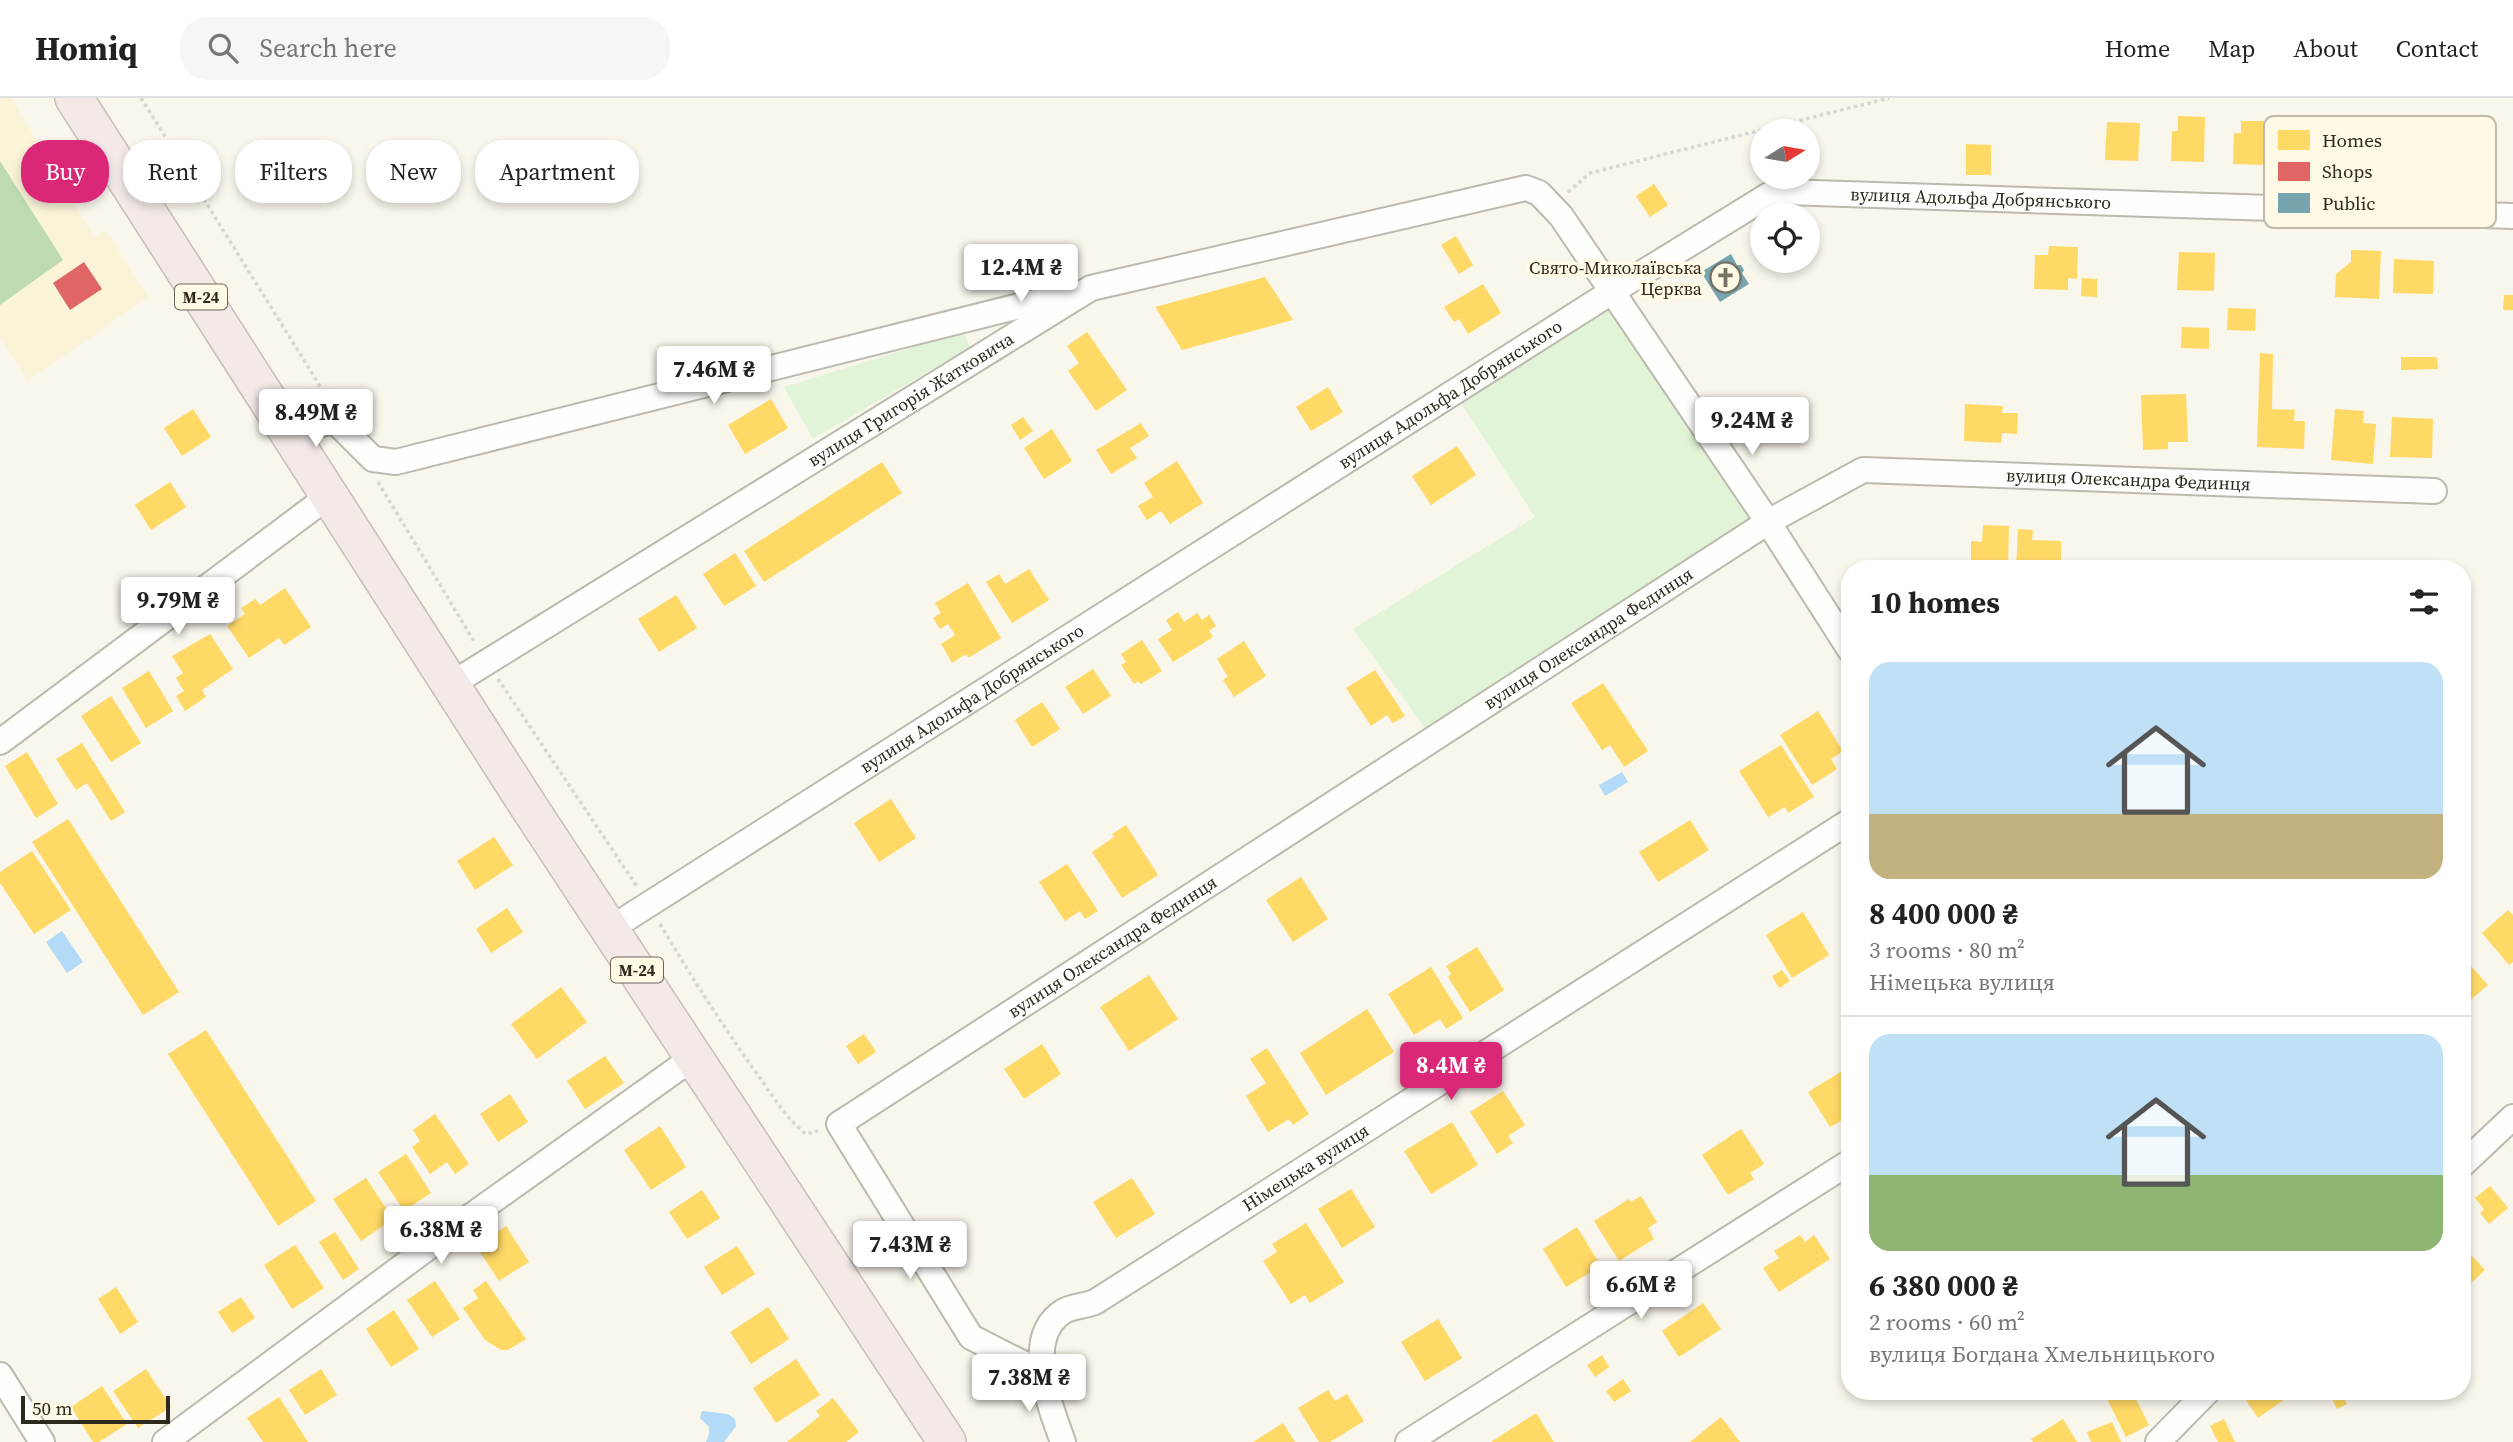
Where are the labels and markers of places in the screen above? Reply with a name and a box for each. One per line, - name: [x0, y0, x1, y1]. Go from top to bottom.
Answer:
- pin: 12.4M ₴: [956, 244, 1086, 304]
- place label: Свято-Миколаївська Церква: [1529, 255, 1703, 301]
- church icon: Свято-Миколаївська Церква: [1708, 261, 1742, 295]
- pin: 7.46M ₴: [649, 346, 779, 406]
- pin: 8.49M ₴: [251, 390, 381, 449]
- pin: 9.24M ₴: [1687, 398, 1817, 457]
- pin: 9.79M ₴: [113, 578, 243, 637]
- pin: 8.4M ₴: [1394, 1042, 1508, 1102]
- pin: 6.38M ₴: [376, 1206, 506, 1266]
- pin: 7.43M ₴: [845, 1222, 975, 1281]
- pin: 6.6M ₴: [1584, 1262, 1698, 1321]
- pin: 7.38M ₴: [964, 1354, 1094, 1414]

